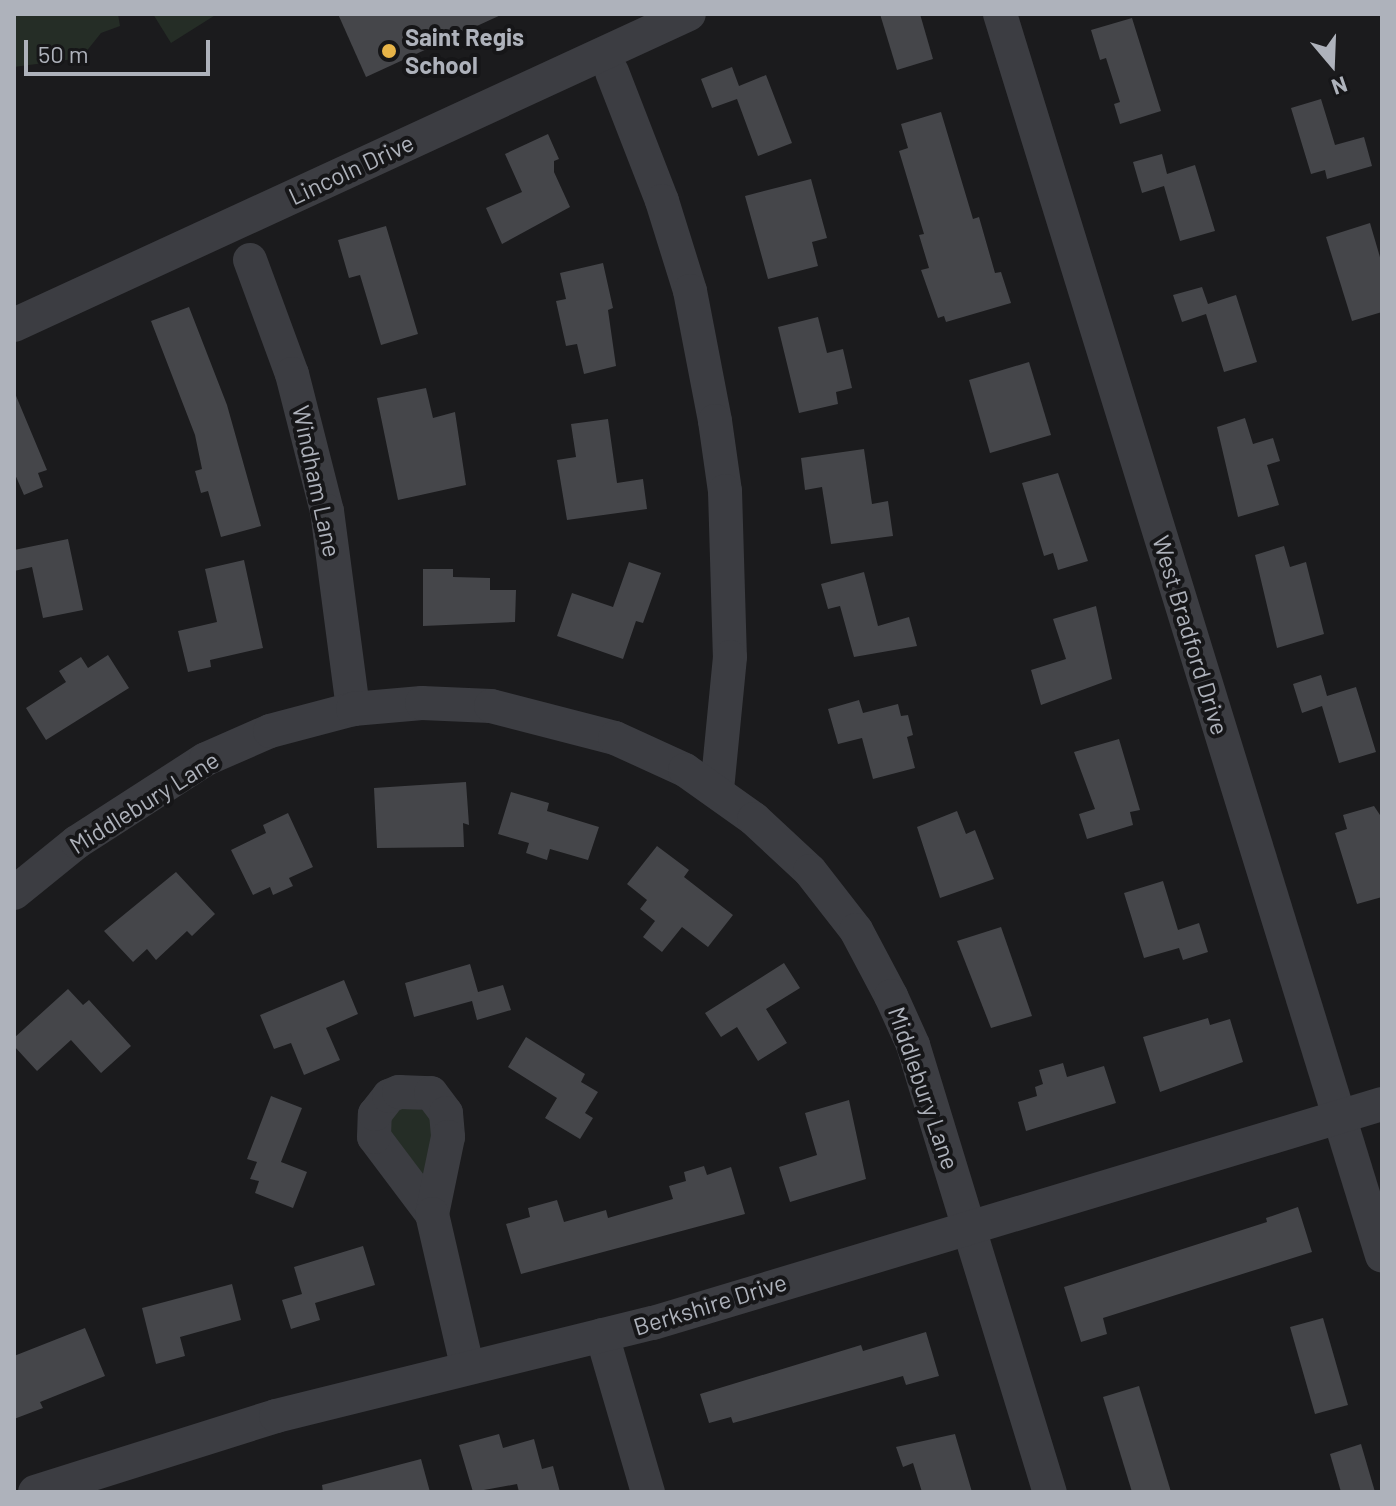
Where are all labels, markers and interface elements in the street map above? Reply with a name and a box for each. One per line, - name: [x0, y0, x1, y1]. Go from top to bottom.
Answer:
- place label: Saint Regis School: [405, 23, 524, 79]
- scale bar: [28, 24, 214, 74]
- north arrow: [1292, 24, 1372, 104]
- text: 50 m: [38, 39, 89, 68]
- marker: Saint Regis School: [380, 42, 398, 60]
- text: N: [1329, 72, 1351, 101]
- street label: Lincoln Drive: [284, 127, 418, 211]
- street label: Windham Lane: [287, 403, 347, 559]
- street label: West Bradford Drive: [1147, 532, 1235, 738]
- street label: Middlebury Lane: [64, 745, 224, 859]
- street label: Middlebury Lane: [883, 1003, 965, 1173]
- street label: Berkshire Drive: [630, 1267, 790, 1341]

